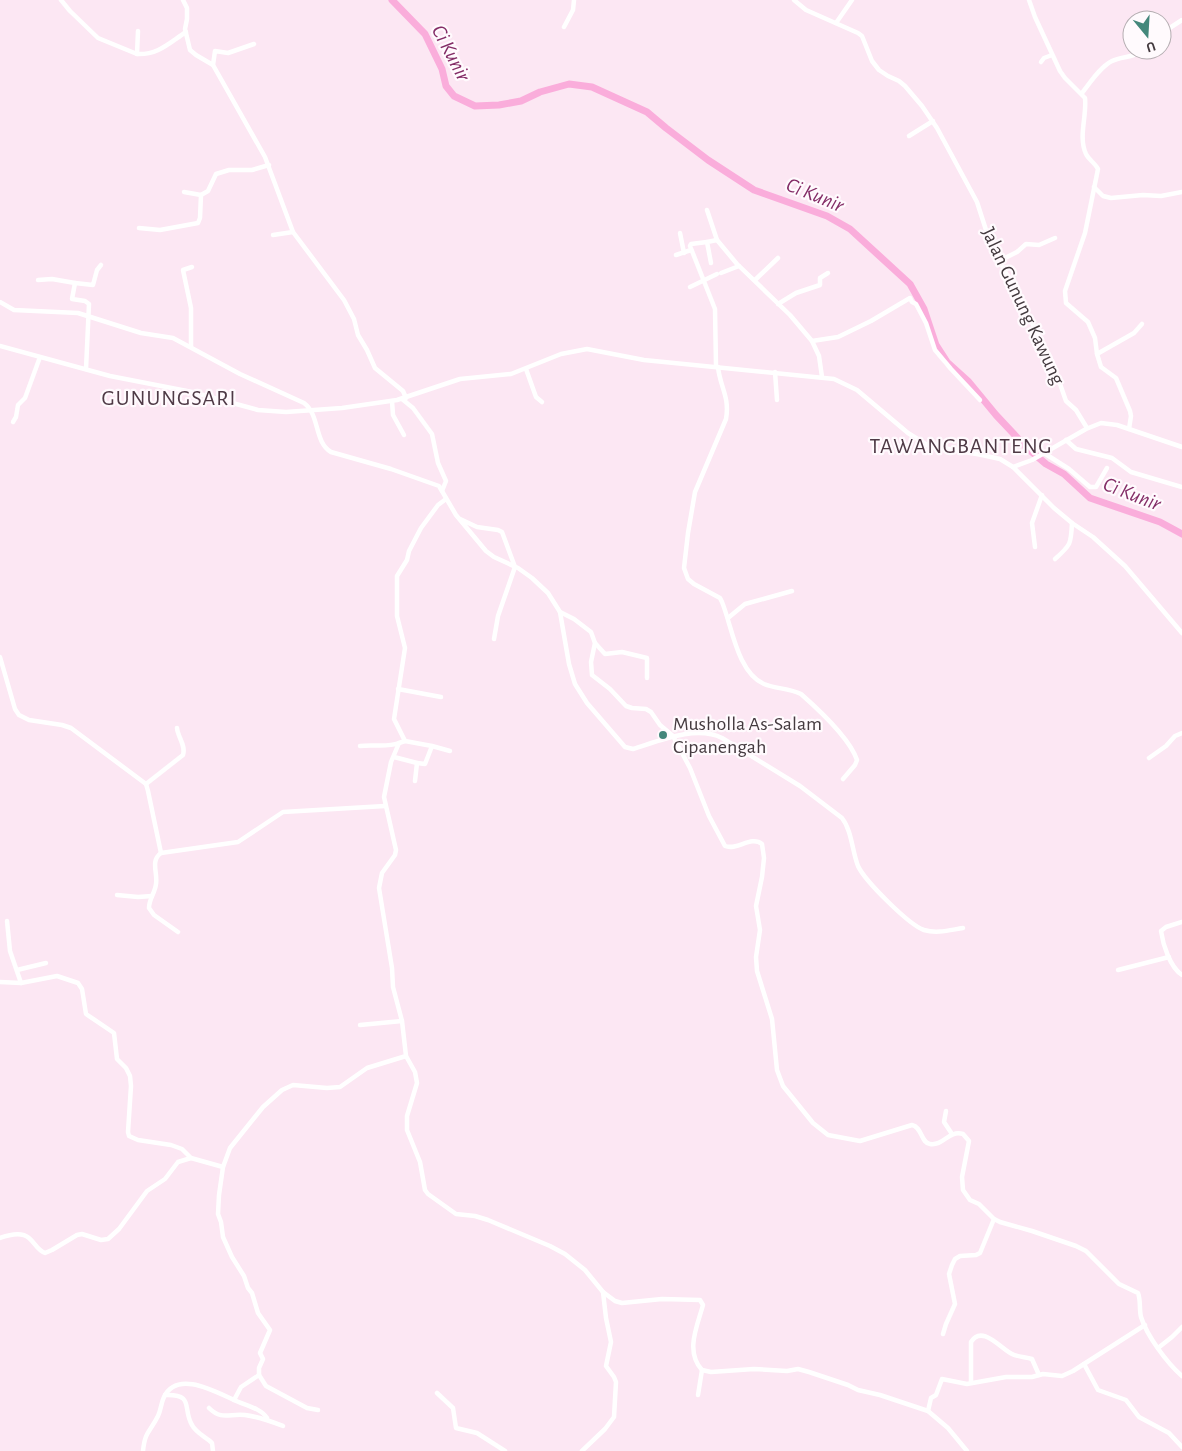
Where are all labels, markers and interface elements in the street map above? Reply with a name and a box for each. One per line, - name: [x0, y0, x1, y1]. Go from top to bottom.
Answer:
- north arrow: [1122, 10, 1172, 60]
- water label: Ci Kunir: [428, 22, 475, 85]
- text: U: [1144, 38, 1157, 54]
- water label: Ci Kunir: [783, 174, 848, 216]
- street label: Jalan Gunung Kawung: [978, 224, 1068, 388]
- district label: GUNUNGSARI: [102, 387, 236, 409]
- district label: TAWANGBANTENG: [869, 435, 1053, 457]
- water label: Ci Kunir: [1100, 473, 1165, 515]
- place label: Musholla As-Salam Cipanengah: [673, 714, 822, 757]
- marker: Musholla As-Salam Cipanengah: [657, 729, 669, 741]

